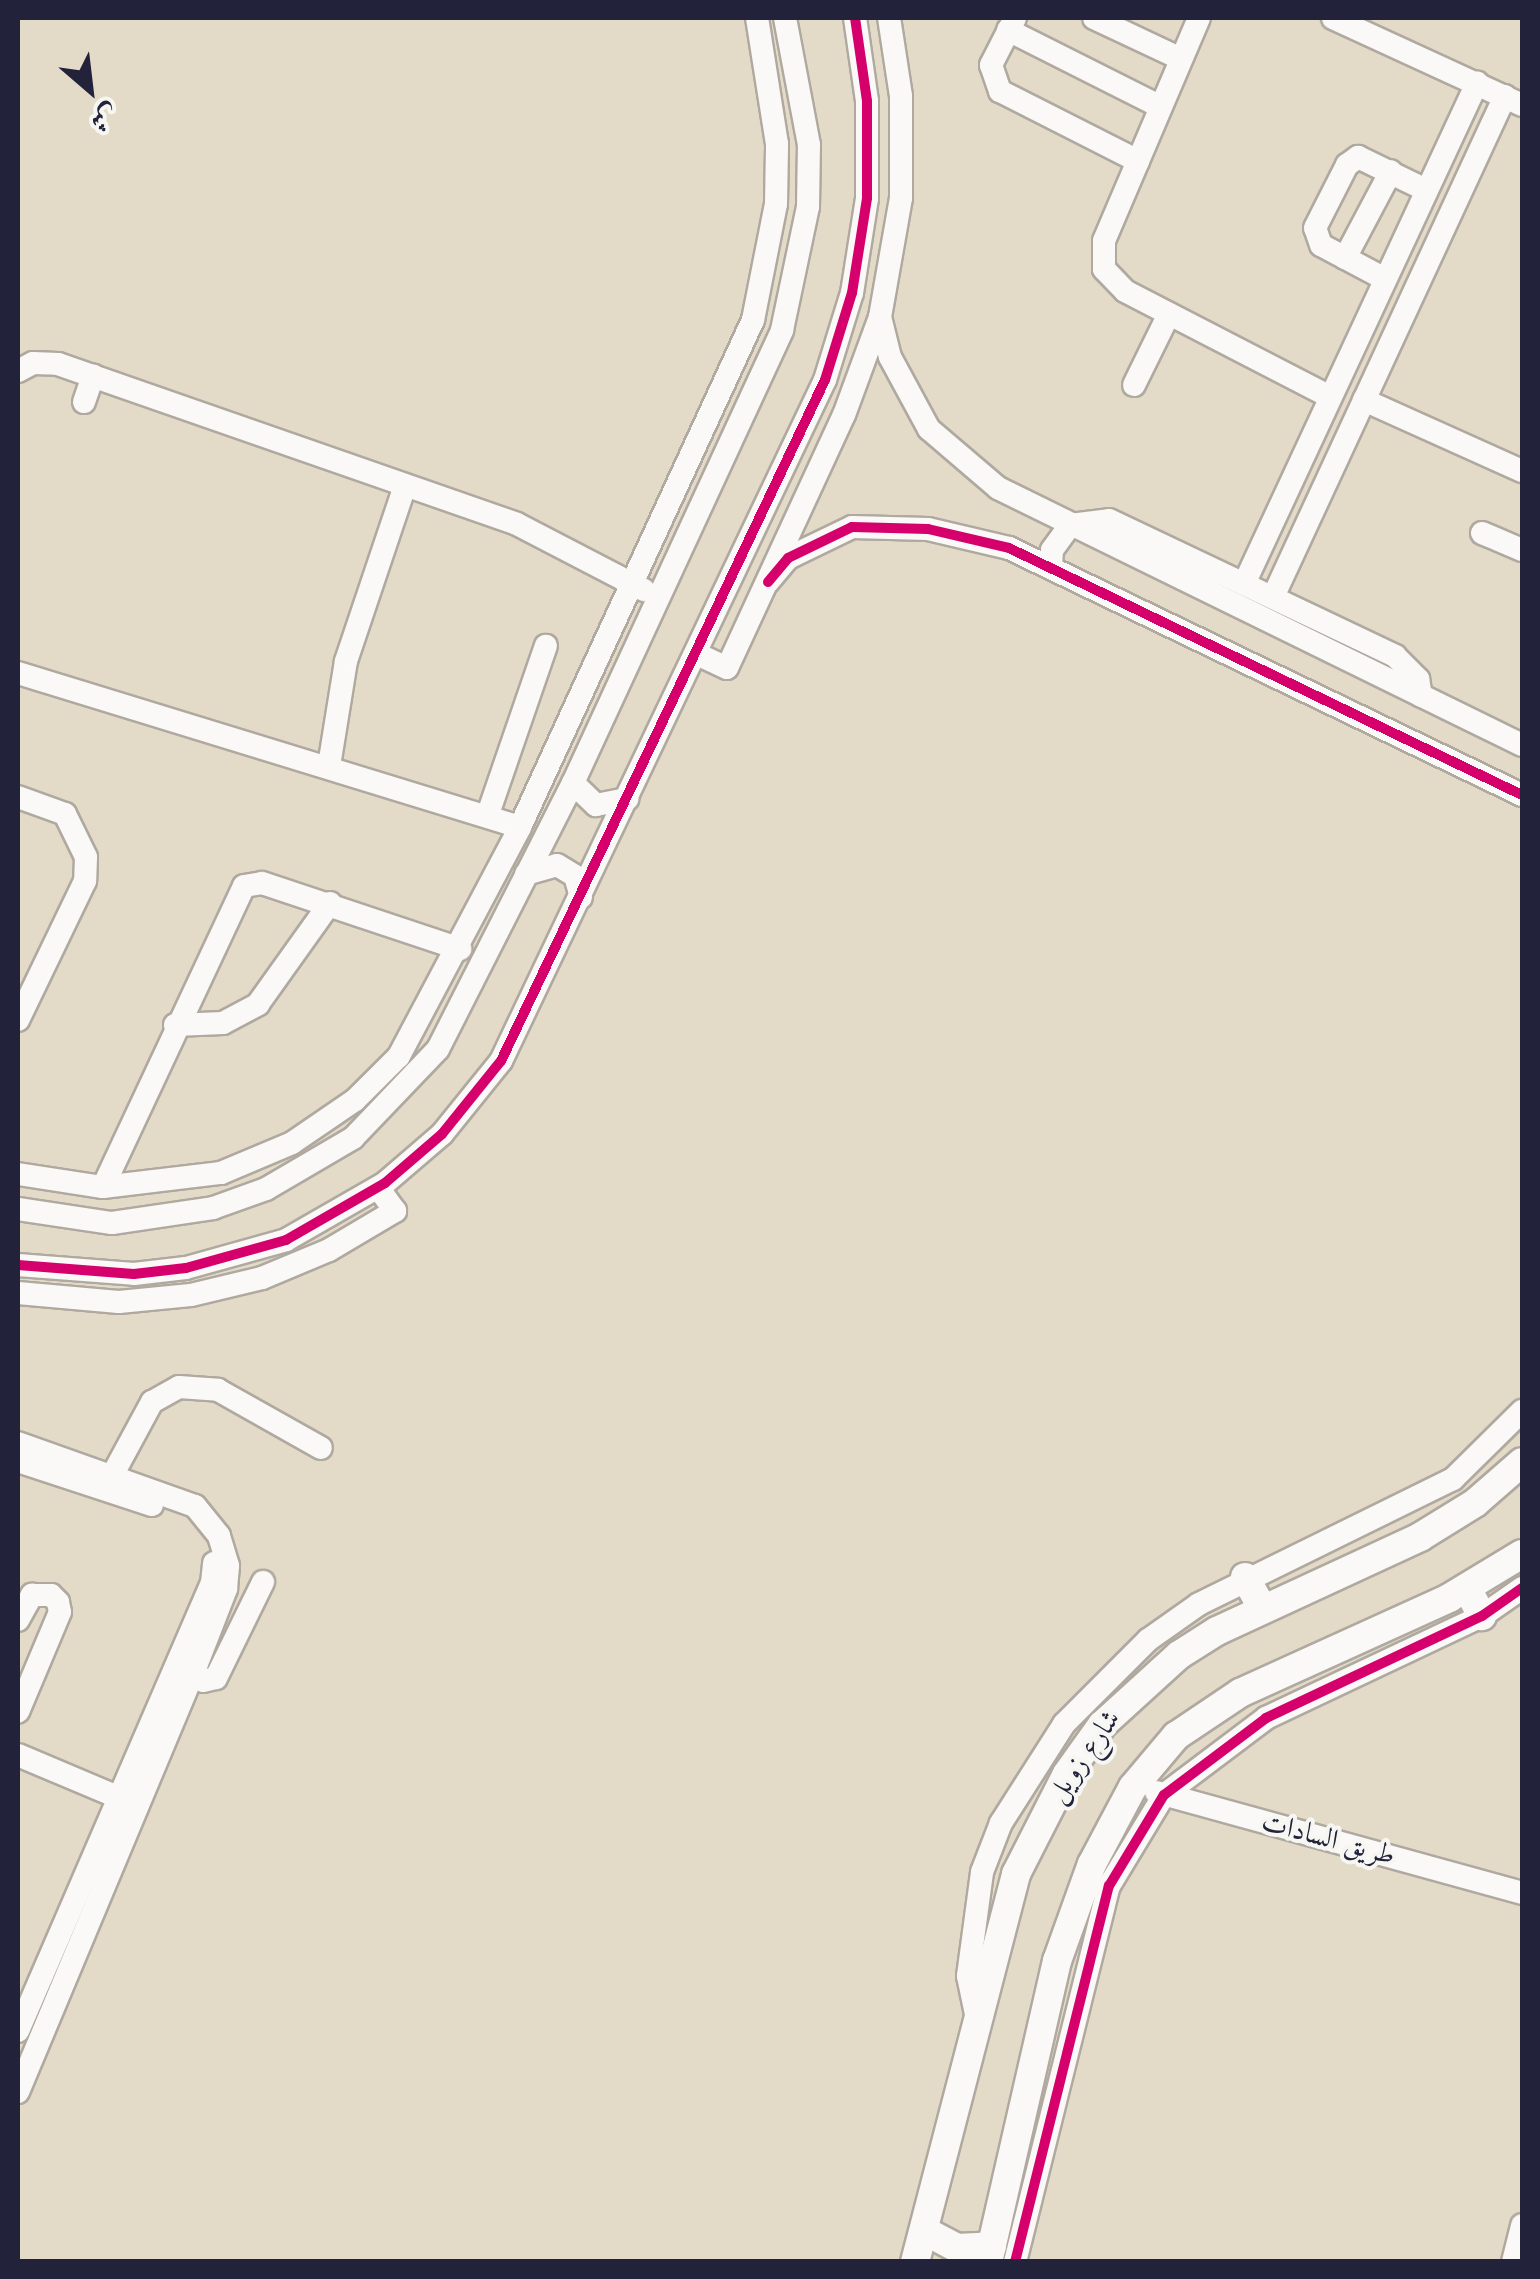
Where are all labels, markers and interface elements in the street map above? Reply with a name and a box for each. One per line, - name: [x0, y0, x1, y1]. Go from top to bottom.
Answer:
- north arrow: [40, 40, 140, 140]
- text: ش: [85, 98, 123, 135]
- street label: شارع زويل: [1041, 1704, 1129, 1810]
- street label: طريق السادات: [1258, 1806, 1398, 1874]

